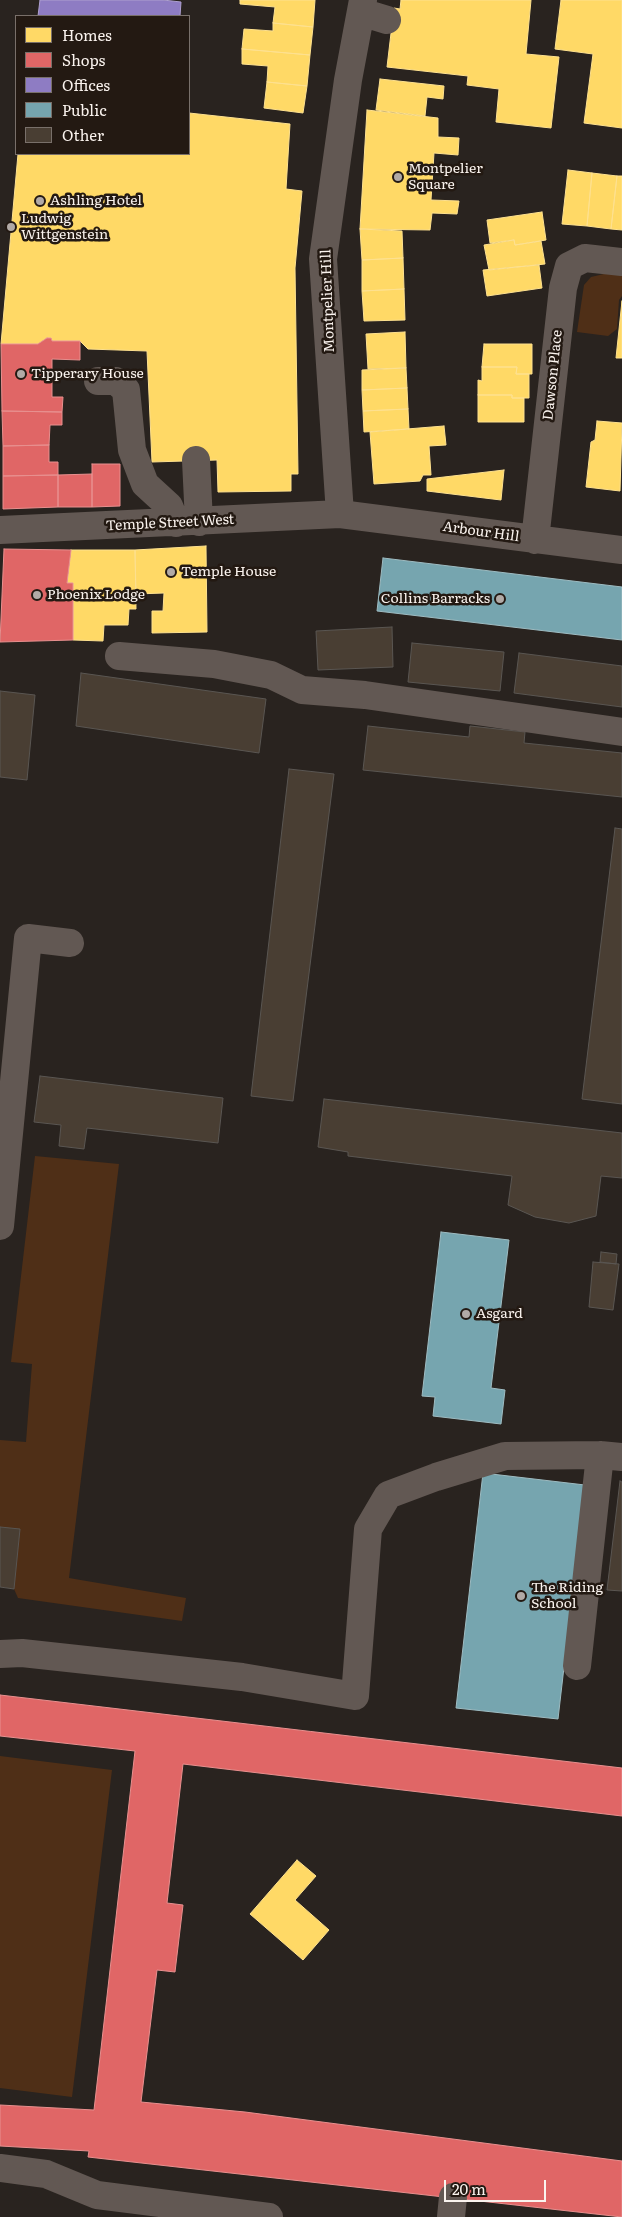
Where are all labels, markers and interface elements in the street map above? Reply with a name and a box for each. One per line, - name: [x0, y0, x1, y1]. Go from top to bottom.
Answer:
- legend: [15, 15, 190, 155]
- text: Homes: [62, 23, 112, 46]
- text: Shops: [62, 48, 105, 71]
- text: Offices: [62, 73, 110, 96]
- text: Public: [62, 98, 107, 121]
- text: Other: [62, 123, 104, 146]
- place label: Montpelier Square: [408, 161, 483, 193]
- marker: Montpelier Square: [392, 171, 404, 183]
- place label: Ashling Hotel: [50, 193, 142, 209]
- marker: Ashling Hotel: [34, 195, 46, 207]
- place label: Ludwig Wittgenstein: [21, 211, 108, 243]
- marker: Ludwig Wittgenstein: [5, 221, 17, 233]
- street label: Montpelier Hill: [318, 249, 338, 353]
- street label: Dawson Place: [540, 329, 566, 421]
- place label: Tipperary House: [31, 366, 144, 382]
- marker: Tipperary House: [15, 368, 27, 380]
- street label: Temple Street West: [105, 511, 235, 535]
- street label: Arbour Hill: [442, 518, 520, 546]
- place label: Temple House: [181, 564, 276, 580]
- marker: Temple House: [165, 566, 177, 578]
- place label: Phoenix Lodge: [47, 587, 145, 603]
- marker: Phoenix Lodge: [31, 589, 43, 601]
- place label: Collins Barracks: [381, 591, 490, 607]
- marker: Collins Barracks: [494, 593, 506, 605]
- place label: Asgard: [476, 1306, 523, 1322]
- marker: Asgard: [460, 1308, 472, 1320]
- place label: The Riding School: [531, 1580, 603, 1612]
- marker: The Riding School: [515, 1590, 527, 1602]
- scale bar: [447, 2170, 550, 2202]
- text: 20 m: [452, 2177, 486, 2200]

